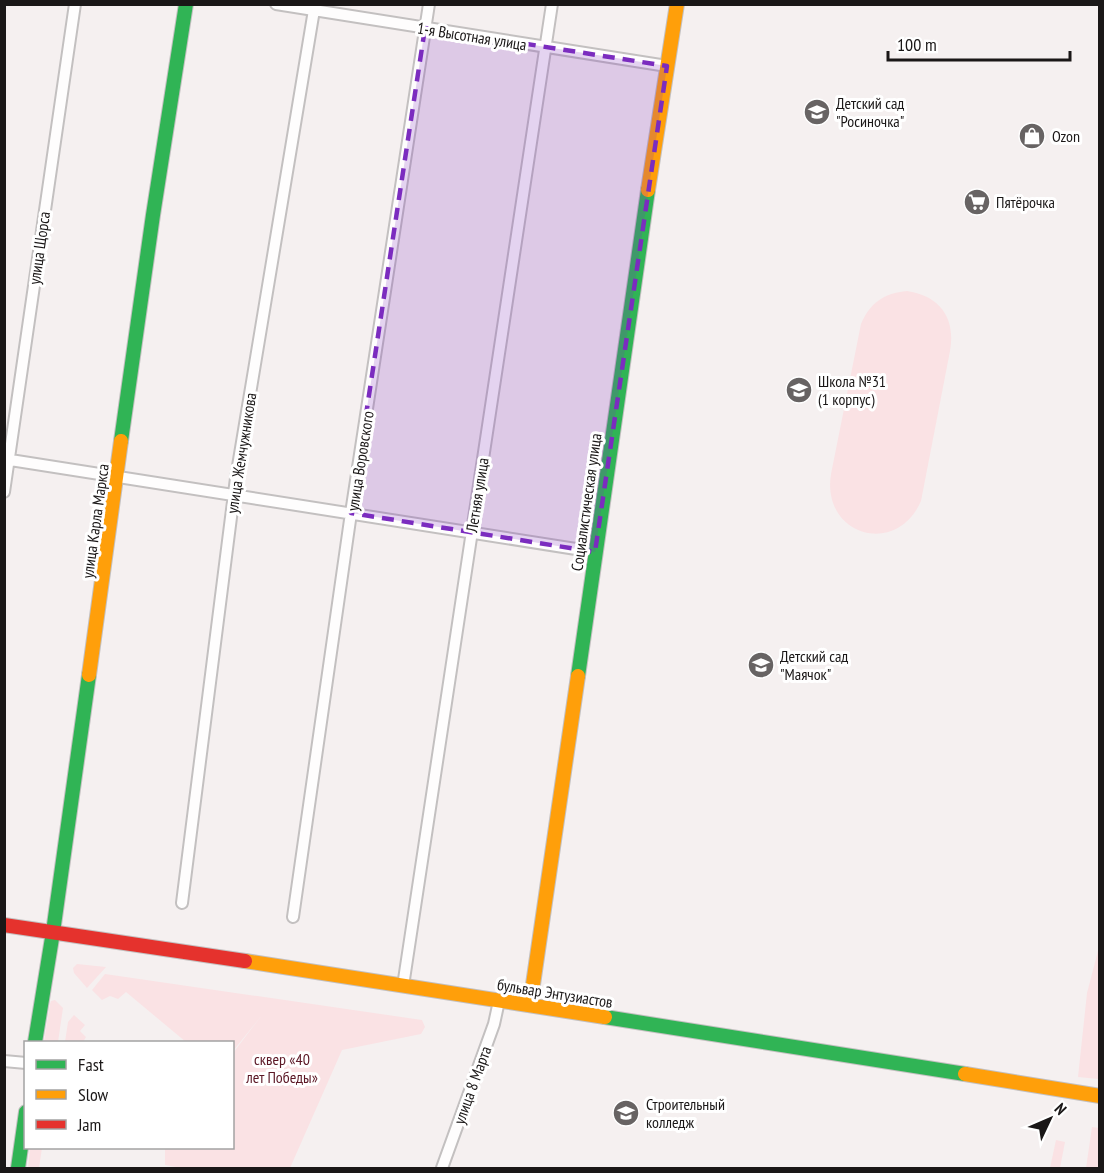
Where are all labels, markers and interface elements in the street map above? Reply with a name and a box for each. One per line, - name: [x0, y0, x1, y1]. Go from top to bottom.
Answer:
- street label: 1-я Высотная улица: [416, 17, 528, 55]
- scale bar: [888, 24, 1070, 62]
- text: 100 m: [897, 33, 937, 56]
- place label: Детский сад "Росиночка": [836, 93, 904, 131]
- school or university icon: Детский сад "Росиночка": [802, 97, 832, 127]
- shop icon: Ozon: [1017, 121, 1047, 151]
- place label: Ozon: [1052, 126, 1080, 146]
- supermarket icon: Пятёрочка: [962, 187, 992, 217]
- place label: Пятёрочка: [996, 192, 1055, 212]
- street label: улица Щорса: [24, 210, 54, 286]
- place label: Школа №31 (1 корпус): [818, 371, 886, 409]
- school or university icon: Школа №31 (1 корпус): [784, 375, 814, 405]
- street label: улица Жемчужникова: [222, 391, 260, 515]
- street label: улица Воровского: [342, 409, 378, 512]
- street label: Социалистическая улица: [566, 432, 606, 572]
- street label: Летняя улица: [461, 456, 493, 535]
- street label: улица Карла Маркса: [77, 462, 113, 580]
- place label: Детский сад "Маячок": [780, 646, 848, 684]
- school or university icon: Детский сад "Маячок": [746, 650, 776, 680]
- street label: бульвар Энтузиастов: [496, 974, 614, 1012]
- legend: [24, 1041, 234, 1149]
- street label: улица 8 Марта: [449, 1043, 495, 1127]
- park label: cквер «40 лет Победы»: [245, 1049, 318, 1087]
- text: Fast: [78, 1053, 104, 1076]
- text: Slow: [78, 1083, 109, 1106]
- north arrow: [1020, 1089, 1080, 1149]
- place label: Строительный колледж: [646, 1094, 725, 1132]
- school or university icon: Строительный колледж: [611, 1098, 641, 1128]
- text: N: [1051, 1099, 1071, 1119]
- text: Jam: [77, 1113, 101, 1136]

